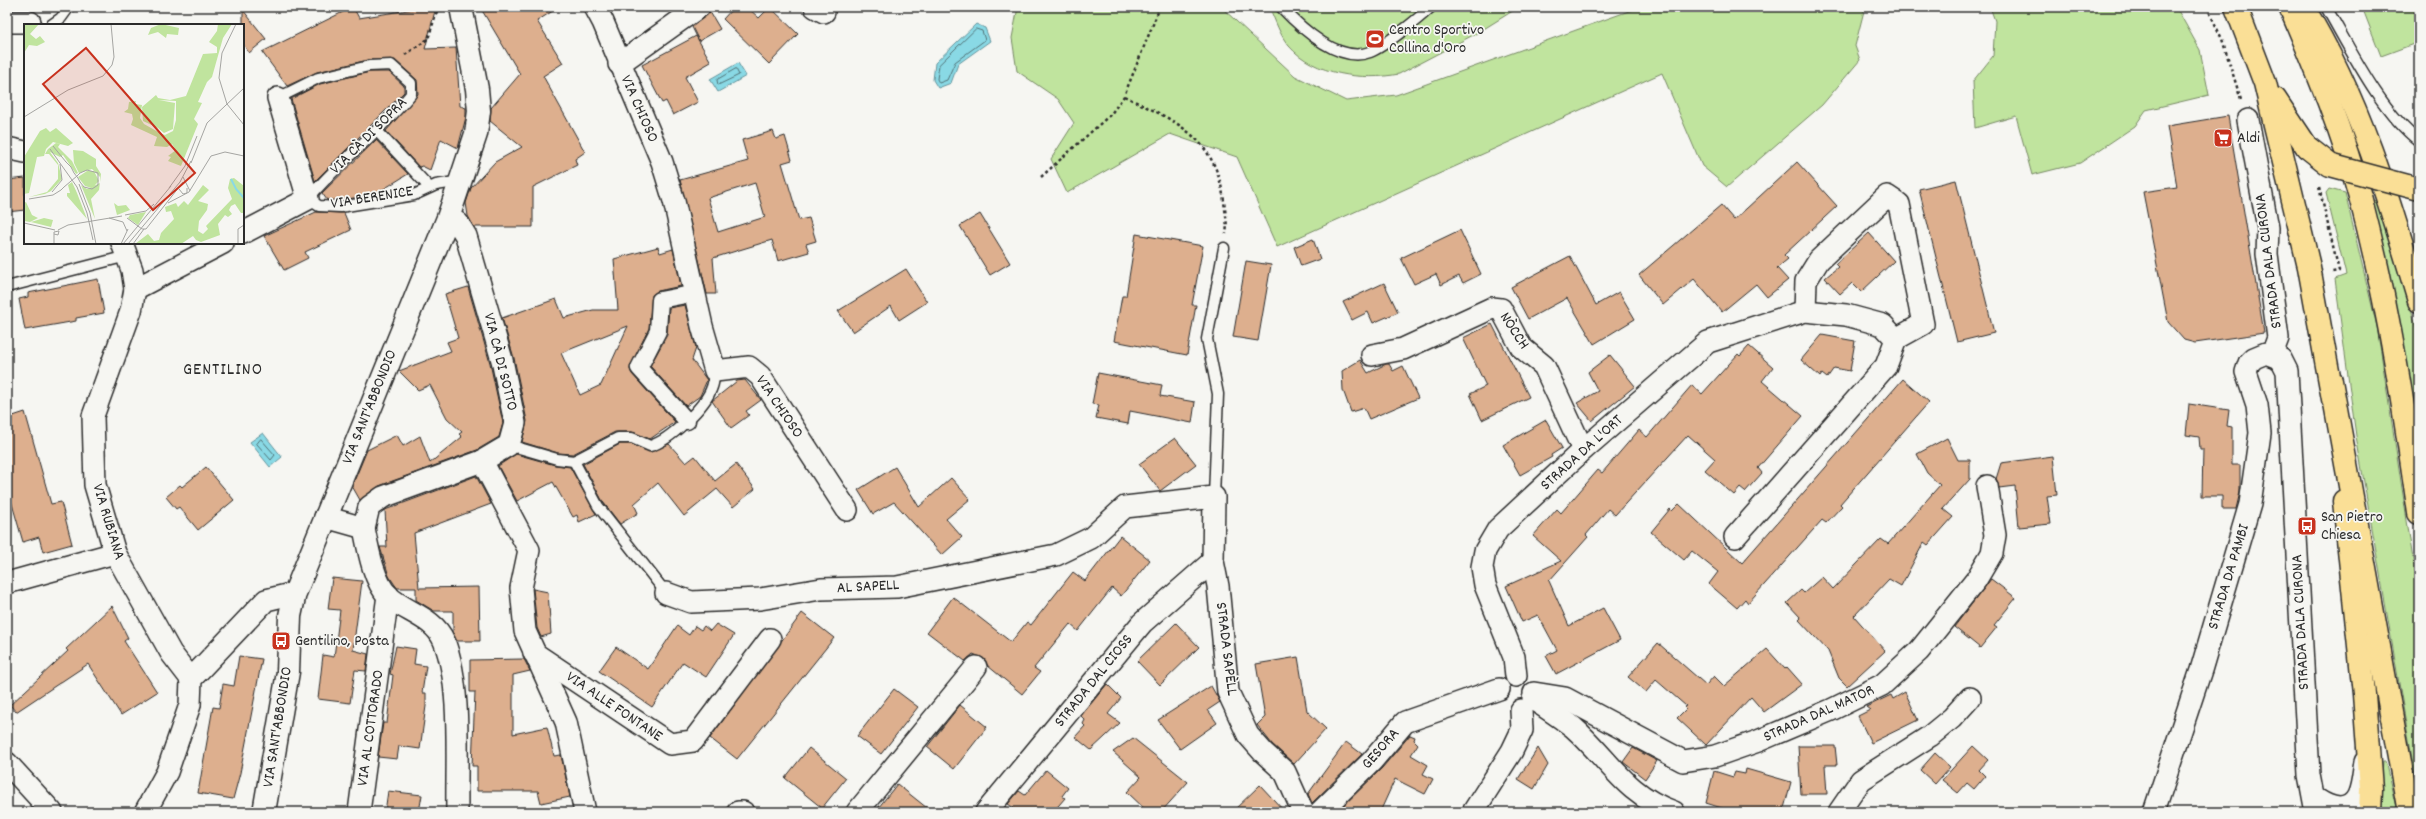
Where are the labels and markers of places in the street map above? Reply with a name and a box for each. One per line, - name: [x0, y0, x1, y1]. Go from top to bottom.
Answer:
- place label: Centro Sportivo Collina d'Oro: [1389, 19, 1484, 60]
- sports icon: Centro Sportivo Collina d'Oro: [1364, 28, 1386, 50]
- supermarket icon: Aldi: [2212, 127, 2234, 149]
- place label: Aldi: [2237, 127, 2260, 150]
- place label: San Pietro Chiesa: [2321, 506, 2383, 547]
- bus stop icon: San Pietro Chiesa: [2296, 515, 2318, 537]
- bus stop icon: Gentilino, Posta: [270, 630, 292, 652]
- place label: Gentilino, Posta: [295, 630, 389, 653]

